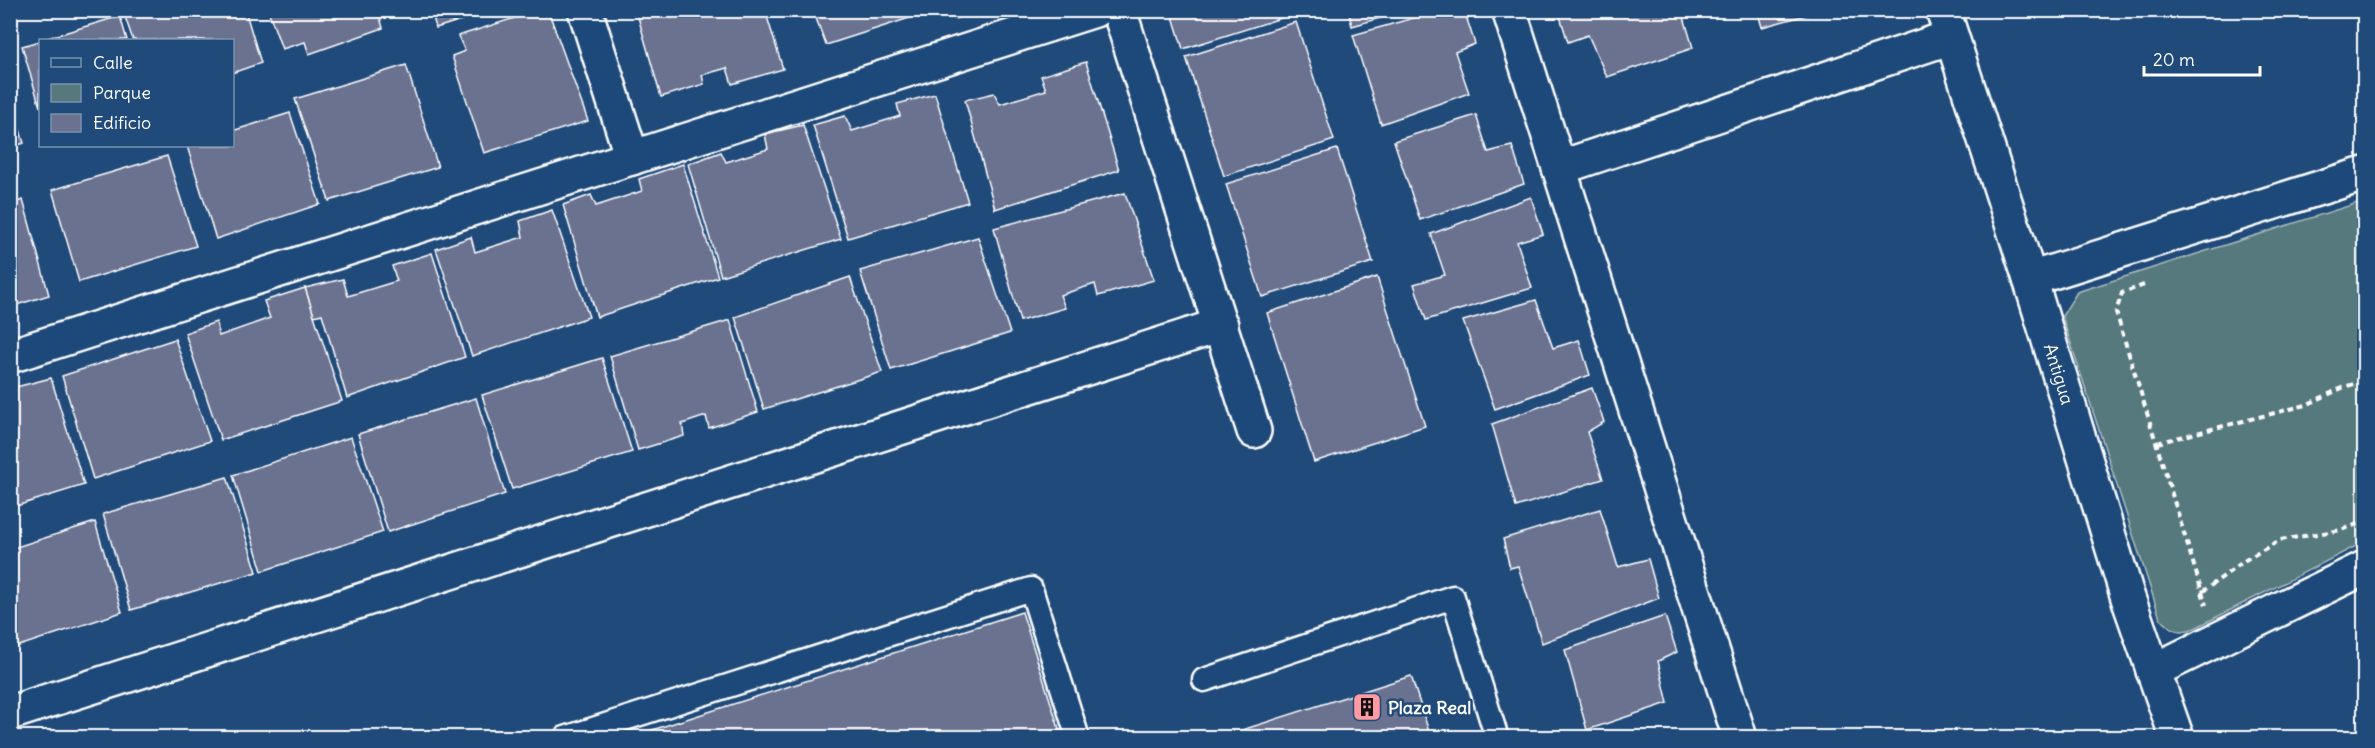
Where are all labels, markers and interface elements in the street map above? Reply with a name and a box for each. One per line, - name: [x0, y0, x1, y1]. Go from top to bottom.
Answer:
- legend: [39, 39, 234, 147]
- scale bar: [2144, 39, 2260, 77]
- text: 20 m: [2153, 48, 2195, 71]
- text: Calle: [93, 51, 133, 74]
- text: Parque: [93, 81, 151, 104]
- text: Edificio: [93, 111, 151, 134]
- street label: Antigua: [2039, 341, 2079, 407]
- building icon: Plaza Real: [1351, 691, 1383, 723]
- place label: Plaza Real: [1388, 696, 1471, 719]

